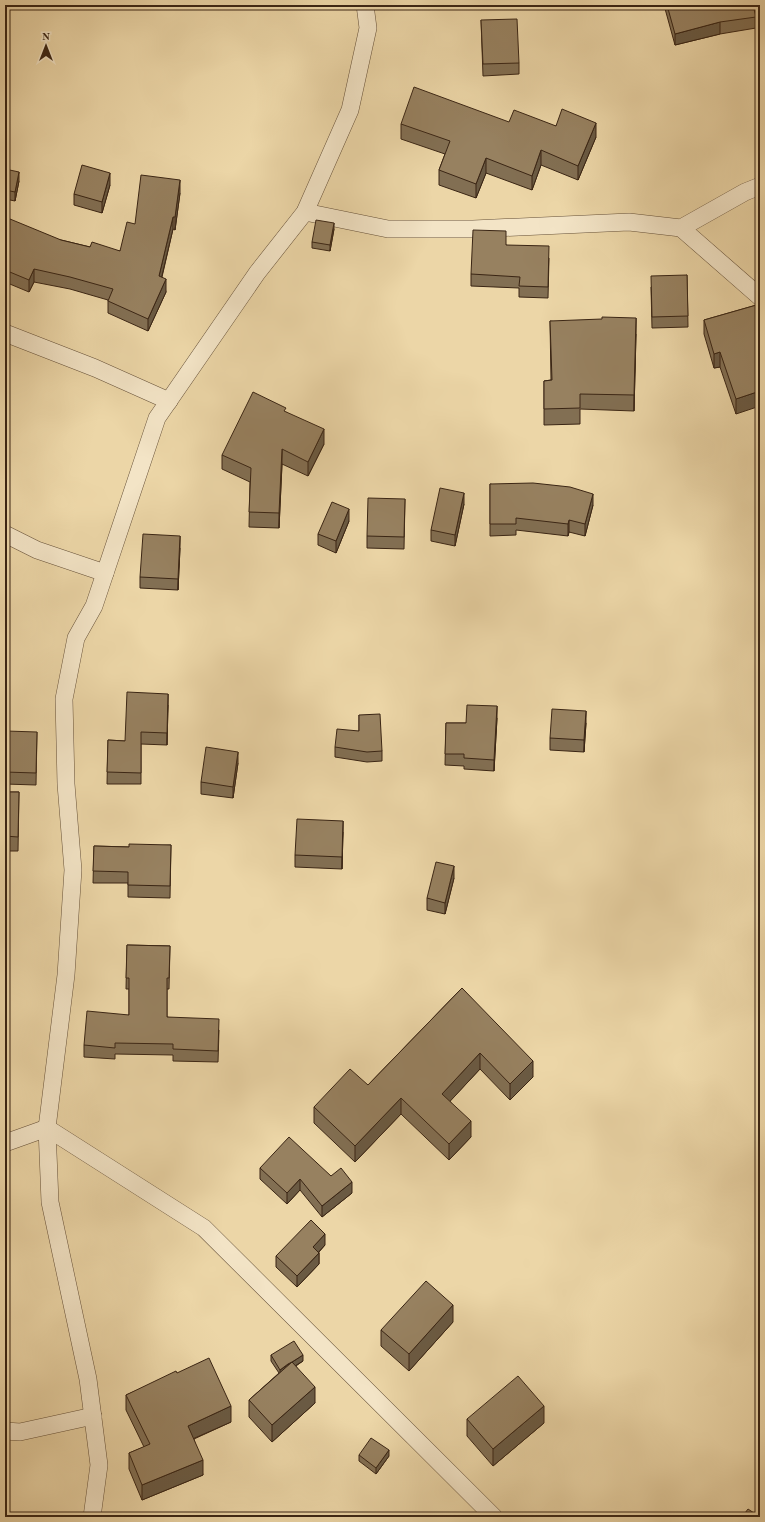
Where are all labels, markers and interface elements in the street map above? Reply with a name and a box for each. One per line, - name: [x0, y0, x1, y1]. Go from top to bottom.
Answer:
- north arrow: [26, 26, 66, 66]
- text: N: [42, 32, 51, 43]

